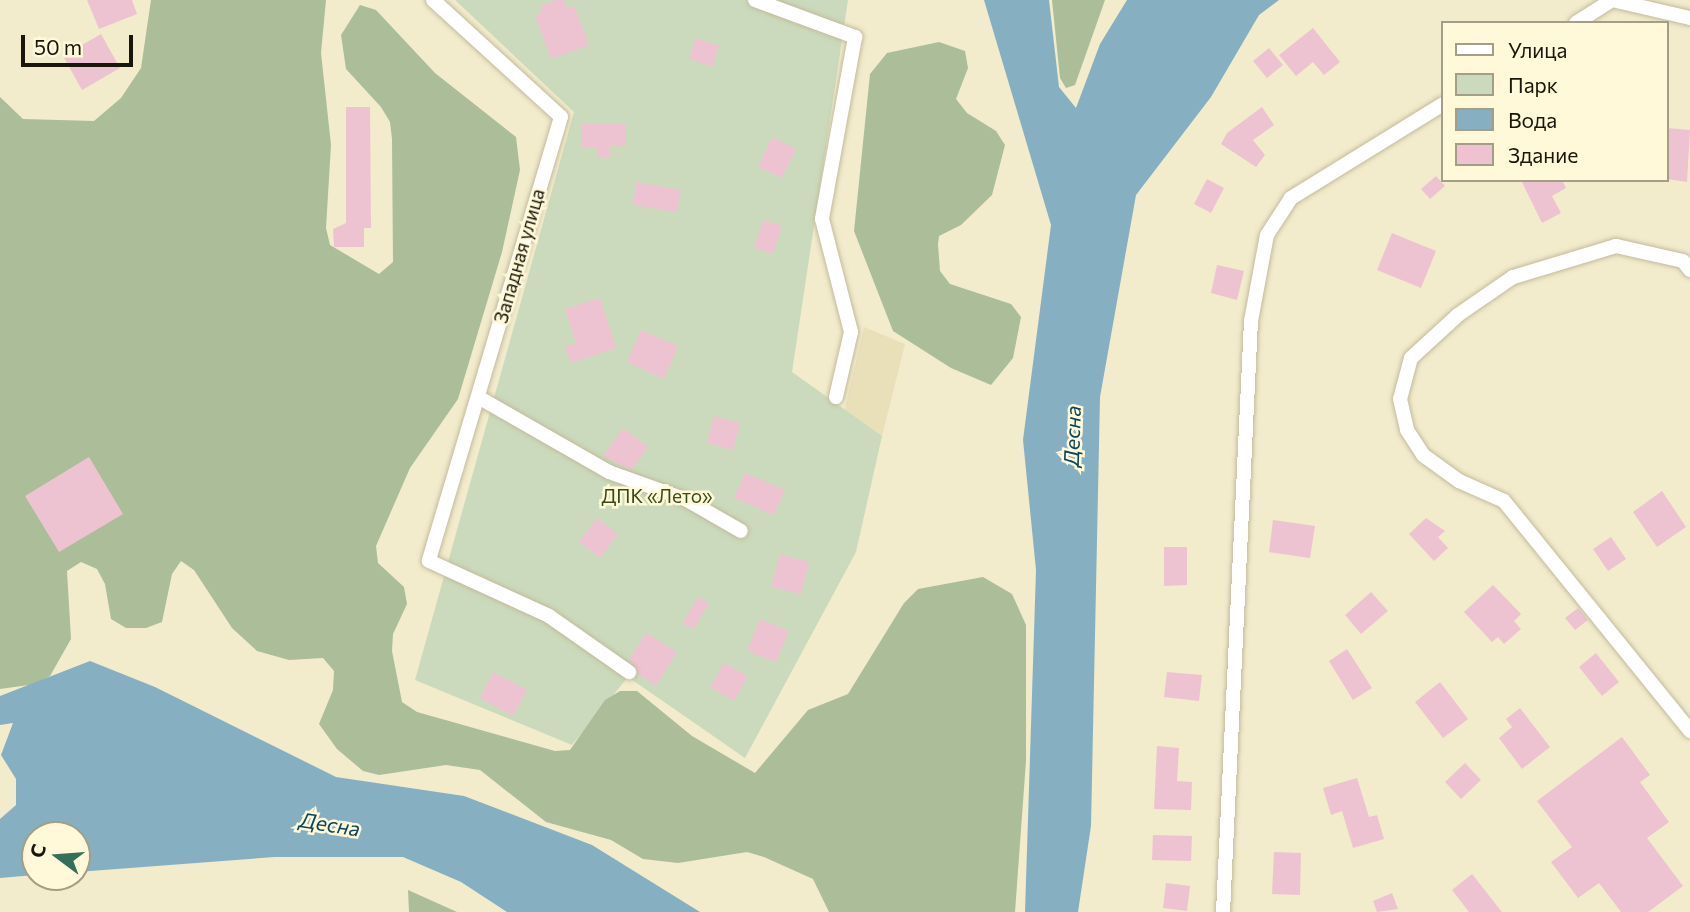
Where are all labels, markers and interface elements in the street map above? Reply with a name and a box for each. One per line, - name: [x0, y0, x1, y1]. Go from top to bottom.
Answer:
- scale bar: [24, 21, 136, 65]
- legend: [1442, 21, 1669, 182]
- text: 50 m: [34, 34, 82, 59]
- text: Улица: [1508, 37, 1567, 62]
- text: Парк: [1508, 72, 1558, 97]
- text: Вода: [1508, 107, 1557, 132]
- text: Здание: [1508, 142, 1578, 167]
- street label: Западная улица: [489, 186, 549, 326]
- water label: Десна: [1058, 405, 1086, 467]
- park label: ДПК «Лето»: [601, 485, 713, 507]
- water label: Десна: [298, 807, 362, 841]
- north arrow: [21, 821, 91, 891]
- text: С: [24, 841, 50, 860]

